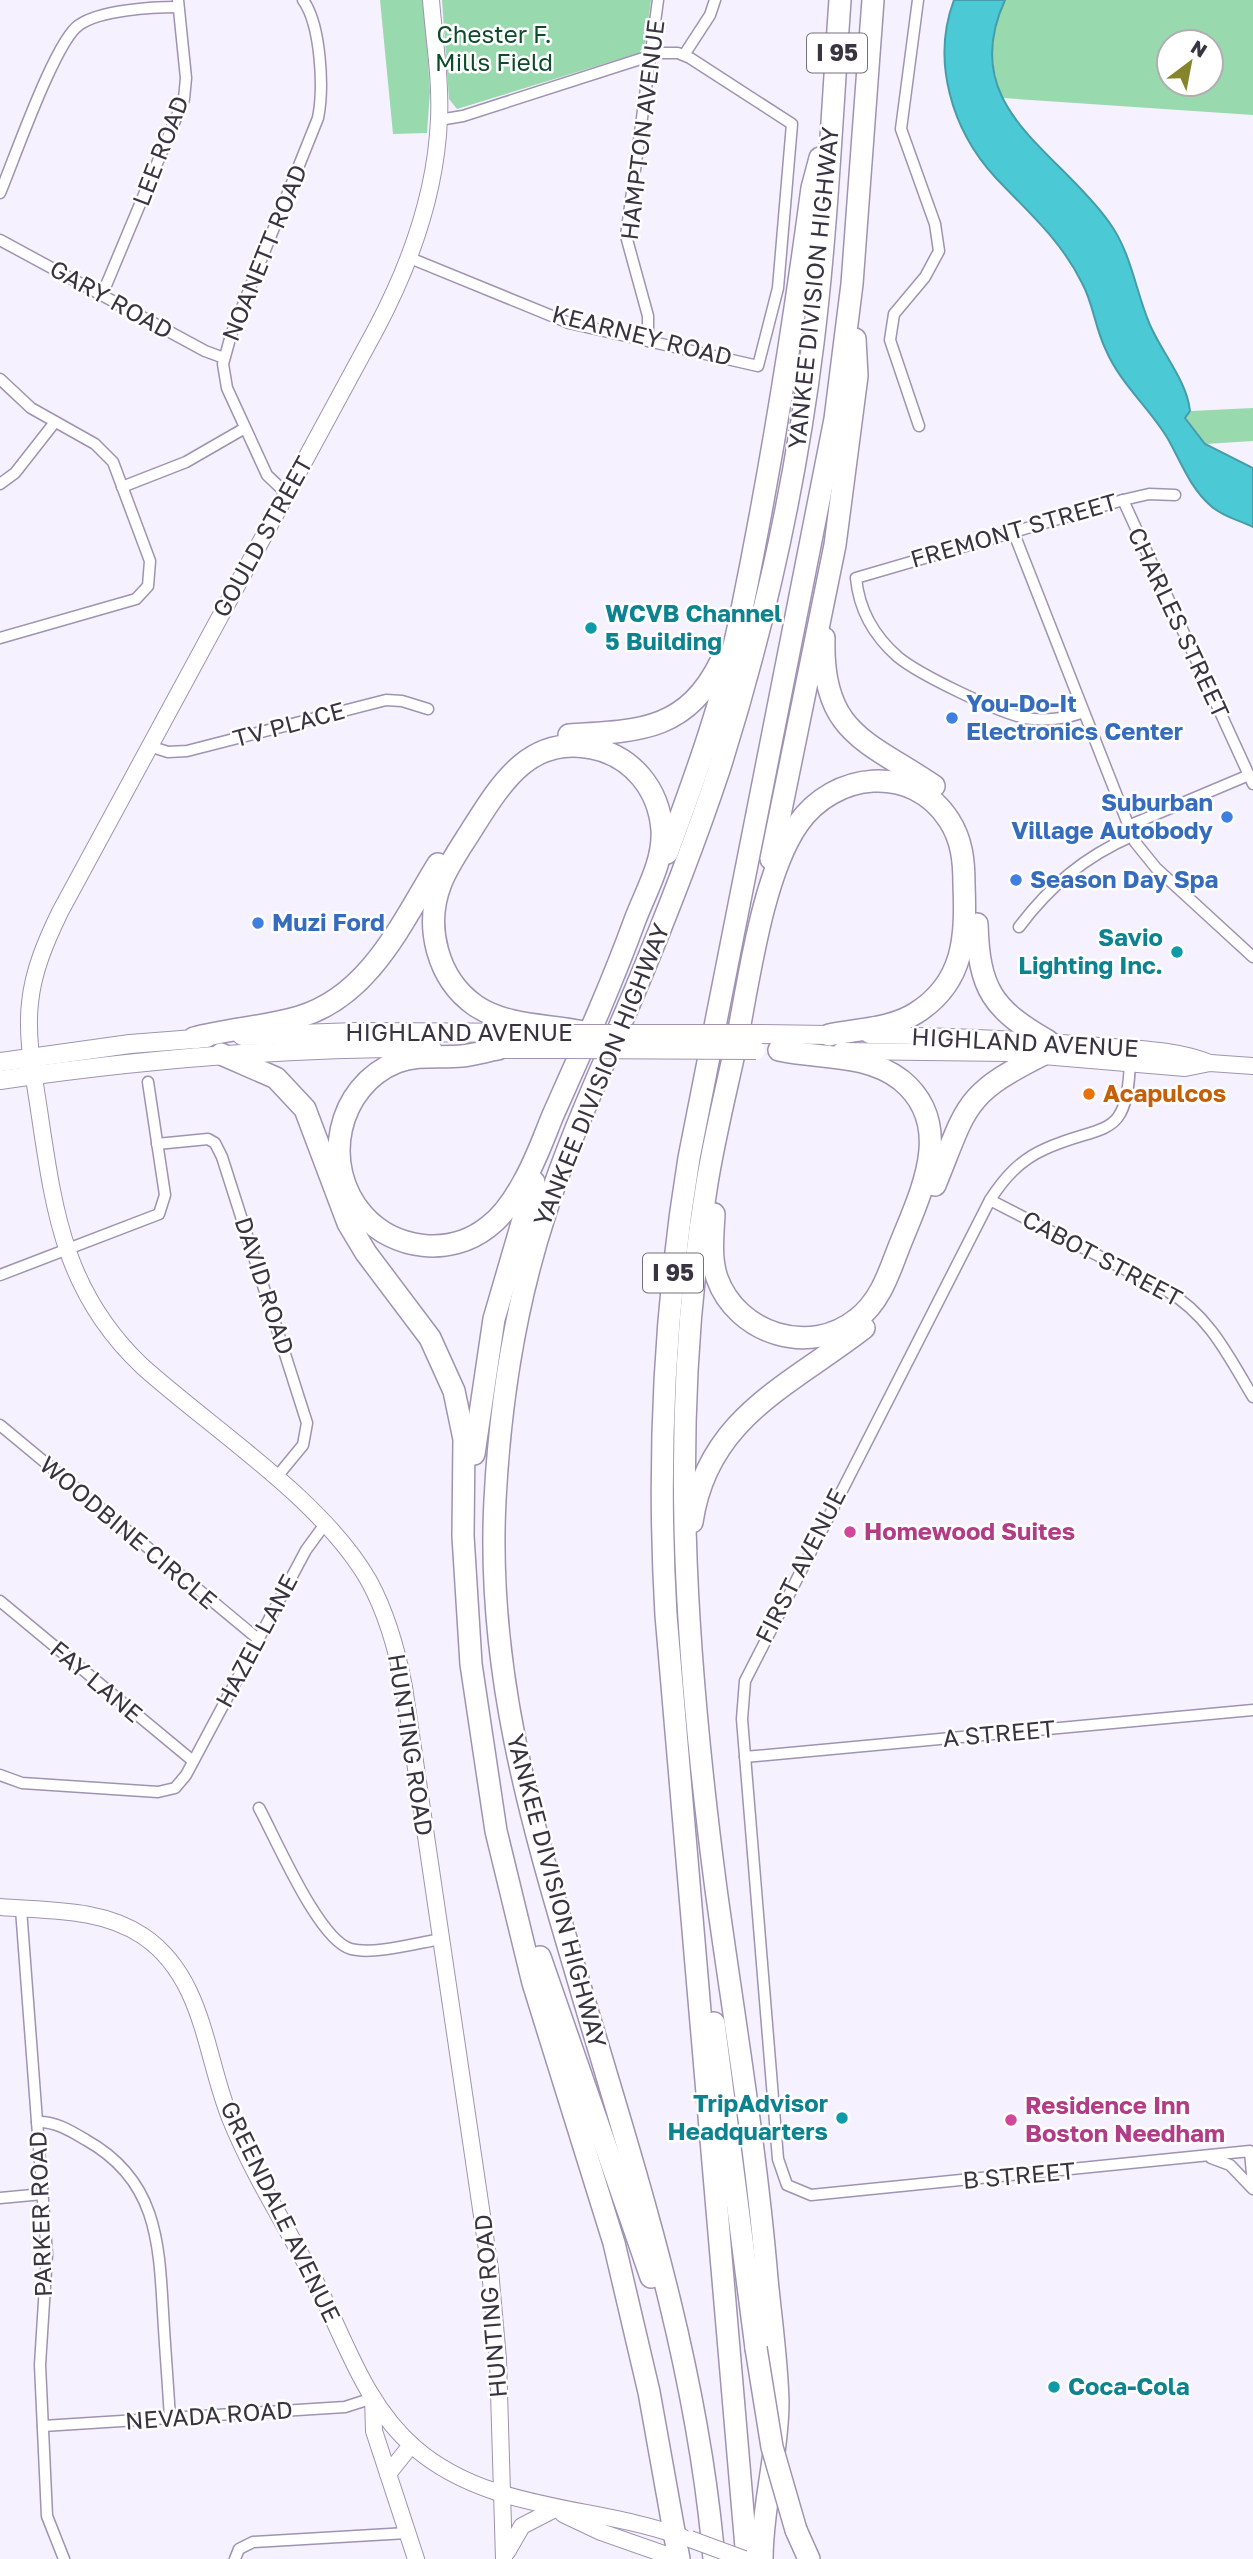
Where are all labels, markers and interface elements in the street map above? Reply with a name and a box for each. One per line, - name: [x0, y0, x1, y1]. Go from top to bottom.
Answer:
- street label: HAMPTON AVENUE: [614, 18, 669, 242]
- park label: Chester F. Mills Field: [435, 19, 553, 76]
- north arrow: [1155, 28, 1225, 98]
- road number: I 95: [807, 34, 867, 72]
- text: N: [1187, 35, 1211, 62]
- street label: LEE ROAD: [125, 91, 194, 210]
- street label: YANKEE DIVISION HIGHWAY: [781, 125, 844, 450]
- street label: NOANETT ROAD: [215, 160, 312, 345]
- street label: GARY ROAD: [45, 253, 178, 344]
- street label: KEARNEY ROAD: [549, 298, 735, 371]
- street label: GOULD STREET: [206, 451, 318, 622]
- street label: FREMONT STREET: [907, 486, 1120, 573]
- street label: CHARLES STREET: [1122, 522, 1236, 723]
- place label: WCVB Channel 5 Building: [605, 598, 782, 655]
- marker: WCVB Channel 5 Building: [583, 620, 599, 636]
- place label: You-Do-It Electronics Center: [966, 688, 1183, 745]
- street label: TV PLACE: [230, 695, 348, 752]
- marker: You-Do-It Electronics Center: [944, 710, 960, 726]
- place label: Suburban Village Autobody: [1011, 787, 1214, 844]
- marker: Suburban Village Autobody: [1219, 809, 1235, 825]
- place label: Season Day Spa: [1030, 864, 1218, 893]
- marker: Season Day Spa: [1008, 872, 1024, 888]
- place label: Muzi Ford: [272, 907, 385, 936]
- marker: Muzi Ford: [250, 915, 266, 931]
- street label: YANKEE DIVISION HIGHWAY: [527, 918, 675, 1230]
- place label: Savio Lighting Inc.: [1018, 922, 1163, 979]
- marker: Savio Lighting Inc.: [1169, 944, 1185, 960]
- street label: HIGHLAND AVENUE: [345, 1017, 573, 1046]
- street label: HIGHLAND AVENUE: [911, 1021, 1139, 1062]
- place label: Acapulcos: [1103, 1078, 1226, 1107]
- marker: Acapulcos: [1081, 1086, 1097, 1102]
- street label: CABOT STREET: [1018, 1203, 1188, 1312]
- street label: DAVID ROAD: [230, 1213, 301, 1358]
- road number: I 95: [643, 1254, 703, 1292]
- street label: WOODBINE CIRCLE: [34, 1449, 223, 1614]
- street label: FIRST AVENUE: [748, 1483, 851, 1647]
- place label: Homewood Suites: [864, 1516, 1075, 1545]
- marker: Homewood Suites: [842, 1524, 858, 1540]
- street label: HAZEL LANE: [209, 1569, 303, 1712]
- street label: FAY LANE: [45, 1634, 149, 1728]
- street label: HUNTING ROAD: [383, 1652, 440, 1838]
- street label: A STREET: [941, 1713, 1056, 1752]
- street label: YANKEE DIVISION HIGHWAY: [502, 1731, 613, 2051]
- place label: TripAdvisor Headquarters: [668, 2088, 828, 2145]
- place label: Residence Inn Boston Needham: [1025, 2090, 1225, 2147]
- street label: GREENDALE AVENUE: [215, 2096, 348, 2327]
- marker: TripAdvisor Headquarters: [834, 2110, 850, 2126]
- marker: Residence Inn Boston Needham: [1003, 2112, 1019, 2128]
- street label: PARKER ROAD: [22, 2130, 57, 2298]
- street label: B STREET: [961, 2155, 1076, 2194]
- street label: HUNTING ROAD: [467, 2213, 512, 2399]
- place label: Coca-Cola: [1068, 2371, 1190, 2400]
- marker: Coca-Cola: [1046, 2379, 1062, 2395]
- street label: NEVADA ROAD: [124, 2394, 294, 2435]

